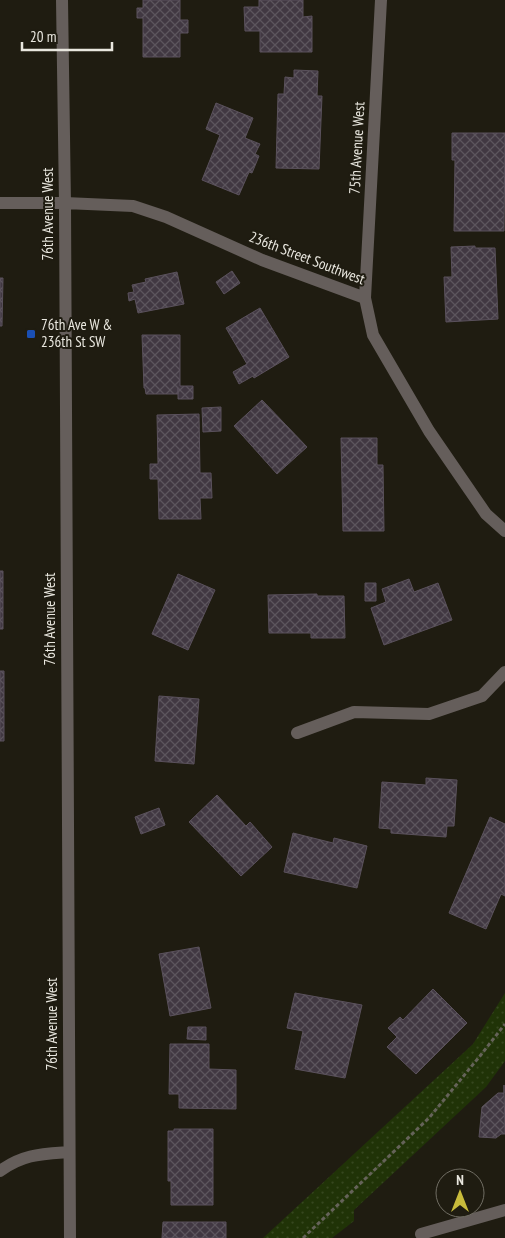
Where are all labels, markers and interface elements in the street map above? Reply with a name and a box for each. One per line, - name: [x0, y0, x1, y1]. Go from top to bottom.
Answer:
- scale bar: [22, 20, 112, 52]
- text: 20 m: [30, 27, 56, 46]
- street label: 75th Avenue West: [345, 101, 368, 195]
- street label: 76th Avenue West: [38, 168, 57, 260]
- street label: 236th Street Southwest: [247, 227, 368, 288]
- place label: 76th Ave W & 236th St SW: [41, 315, 112, 351]
- marker: 76th Ave W & 236th St SW: [25, 328, 37, 340]
- street label: 76th Avenue West: [40, 573, 59, 665]
- street label: 76th Avenue West: [42, 978, 61, 1070]
- north arrow: [435, 1168, 485, 1218]
- text: N: [456, 1171, 464, 1189]

